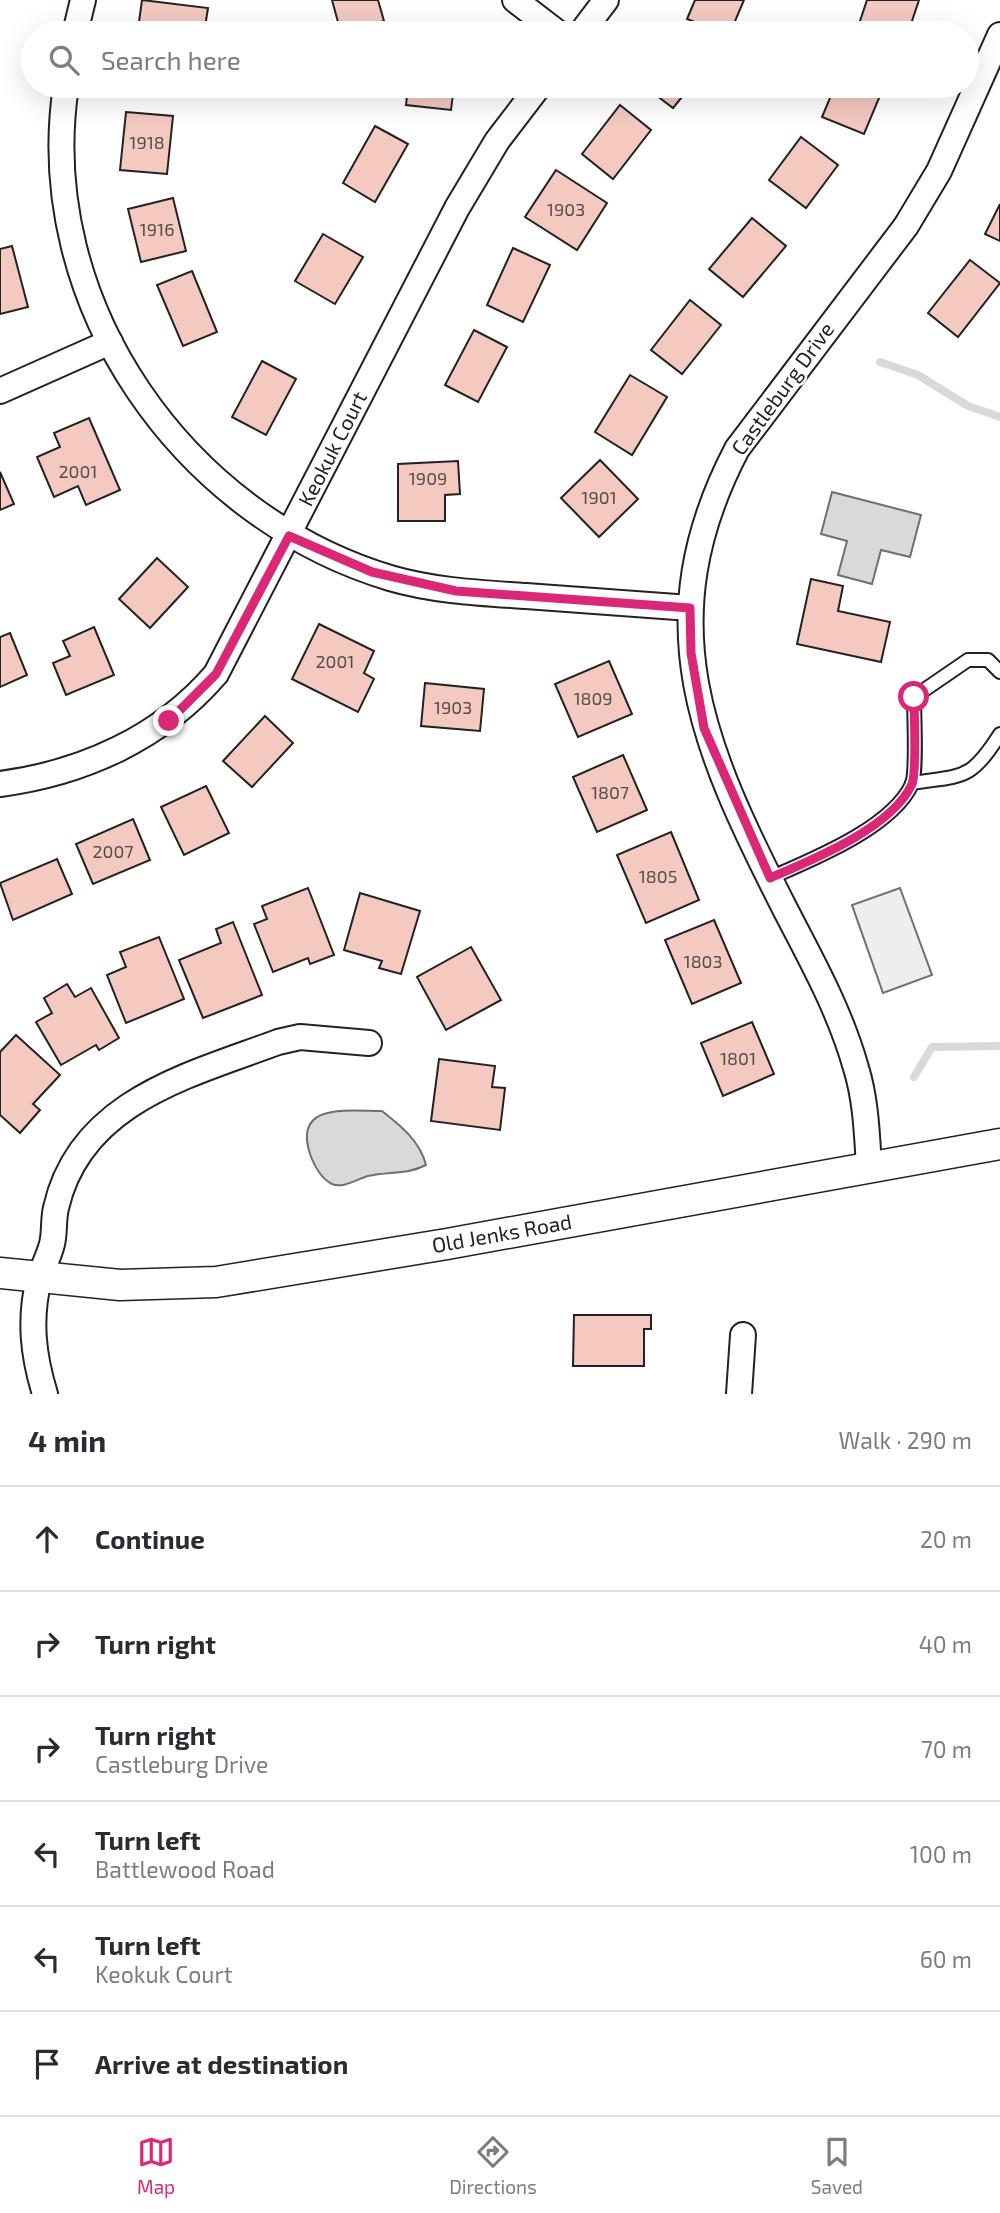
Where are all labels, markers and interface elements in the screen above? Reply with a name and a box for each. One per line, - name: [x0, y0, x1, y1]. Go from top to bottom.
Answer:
- search box: [21, 21, 979, 98]
- icon: search: [45, 41, 83, 79]
- text: Search here: [101, 44, 241, 75]
- house number: 1918: [129, 131, 165, 153]
- house number: 1903: [547, 198, 585, 220]
- house number: 1916: [140, 218, 174, 240]
- street label: Castleburg Drive: [725, 317, 838, 459]
- street label: Keokuk Court: [292, 387, 371, 510]
- house number: 2001: [59, 460, 98, 482]
- house number: 1909: [409, 467, 447, 489]
- house number: 1901: [581, 486, 617, 508]
- house number: 2001: [316, 650, 355, 672]
- route start: [898, 681, 929, 712]
- house number: 1809: [573, 687, 613, 709]
- house number: 1903: [434, 696, 472, 718]
- route end: [153, 705, 184, 736]
- house number: 1807: [591, 781, 629, 803]
- house number: 2007: [92, 840, 134, 862]
- house number: 1805: [639, 865, 677, 887]
- house number: 1803: [684, 950, 722, 972]
- house number: 1801: [720, 1047, 756, 1069]
- street label: Old Jenks Road: [430, 1208, 574, 1257]
- text: 4 min: [28, 1422, 106, 1458]
- text: Walk · 290 m: [839, 1426, 972, 1454]
- icon: ahead: [28, 1520, 66, 1558]
- text: Continue: [95, 1523, 205, 1554]
- text: 20 m: [920, 1525, 972, 1553]
- icon: right: [28, 1625, 66, 1663]
- text: Turn right: [95, 1628, 216, 1659]
- text: 40 m: [919, 1630, 972, 1658]
- text: Turn right: [95, 1719, 216, 1750]
- icon: right: [28, 1730, 66, 1768]
- text: 70 m: [921, 1735, 972, 1763]
- text: Castleburg Drive: [95, 1750, 268, 1778]
- text: Turn left: [95, 1824, 201, 1855]
- icon: left: [28, 1835, 66, 1873]
- text: 100 m: [910, 1840, 972, 1868]
- text: Battlewood Road: [95, 1855, 275, 1883]
- text: Turn left: [95, 1929, 201, 1960]
- icon: left: [28, 1940, 66, 1978]
- text: 60 m: [920, 1945, 972, 1973]
- text: Keokuk Court: [95, 1960, 232, 1988]
- icon: arrive: [28, 2045, 66, 2083]
- text: Arrive at destination: [95, 2048, 348, 2079]
- tab: Map: [137, 2133, 175, 2198]
- tab: Directions: [449, 2133, 537, 2198]
- tab: Saved: [811, 2133, 863, 2198]

